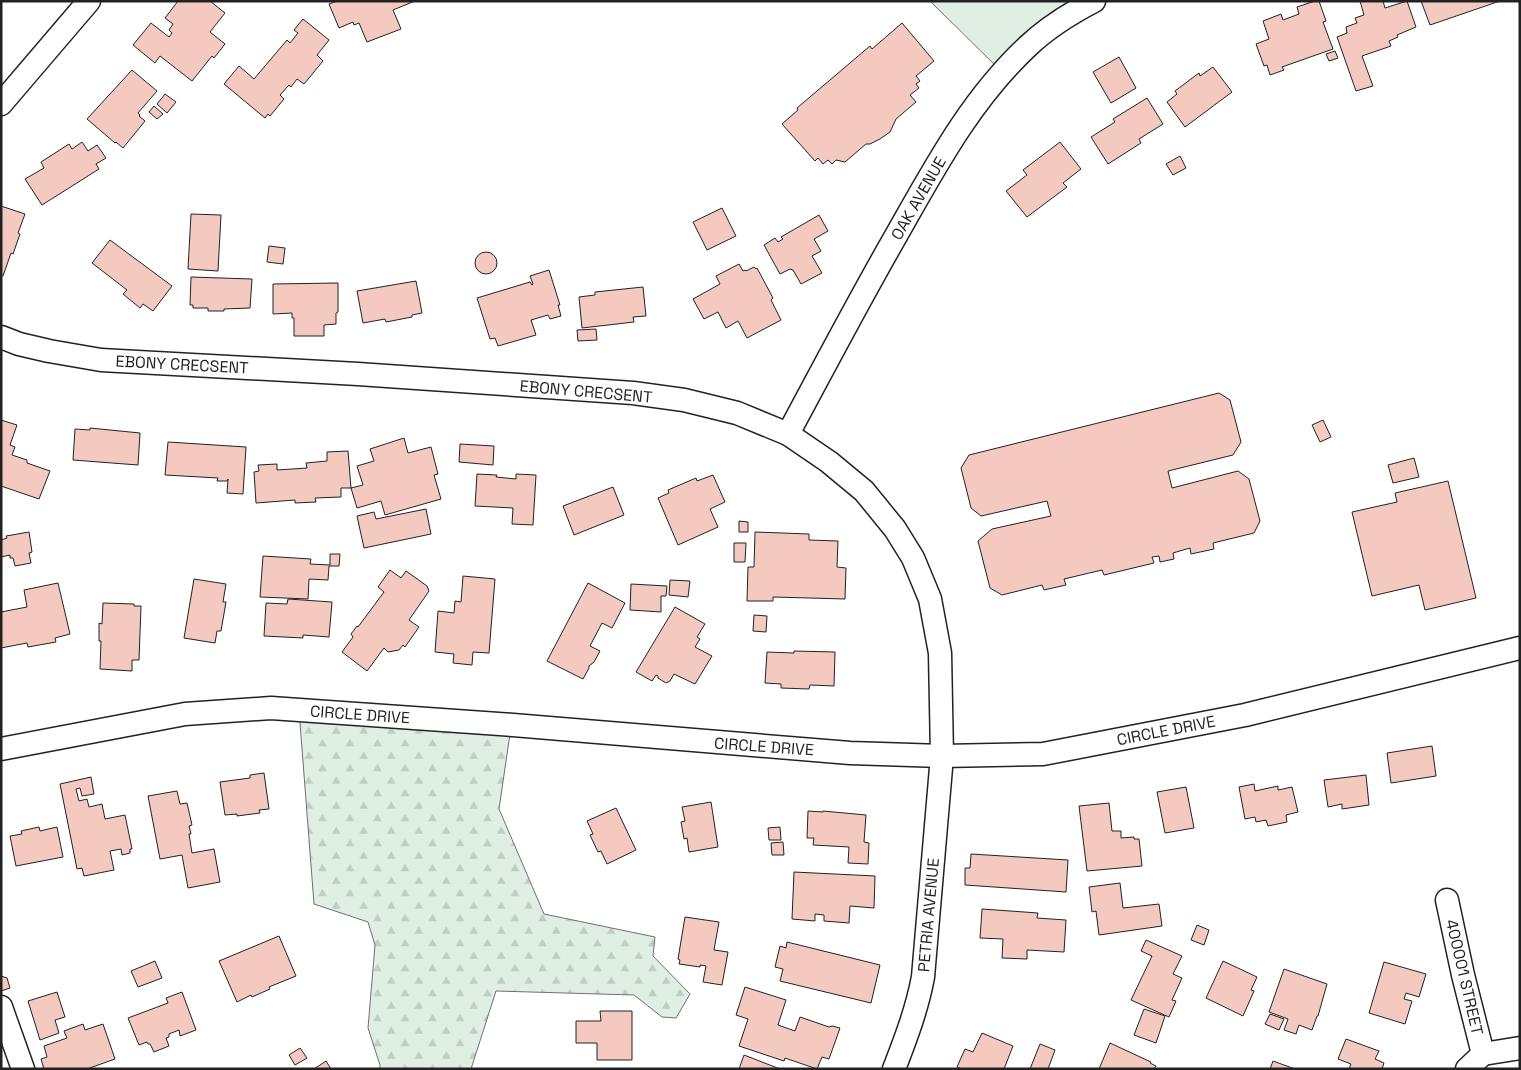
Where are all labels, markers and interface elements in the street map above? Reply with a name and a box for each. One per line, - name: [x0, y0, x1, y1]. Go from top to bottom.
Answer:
- street label: OAK AVENUE: [886, 153, 951, 244]
- street label: EBONY CRECSENT: [115, 351, 249, 378]
- street label: EBONY CRECSENT: [519, 375, 653, 408]
- street label: CIRCLE DRIVE: [309, 701, 411, 728]
- street label: CIRCLE DRIVE: [1115, 711, 1217, 750]
- street label: CIRCLE DRIVE: [713, 733, 815, 760]
- street label: PETRIA AVENUE: [913, 857, 944, 973]
- street label: 400001 STREET: [1441, 917, 1488, 1037]

